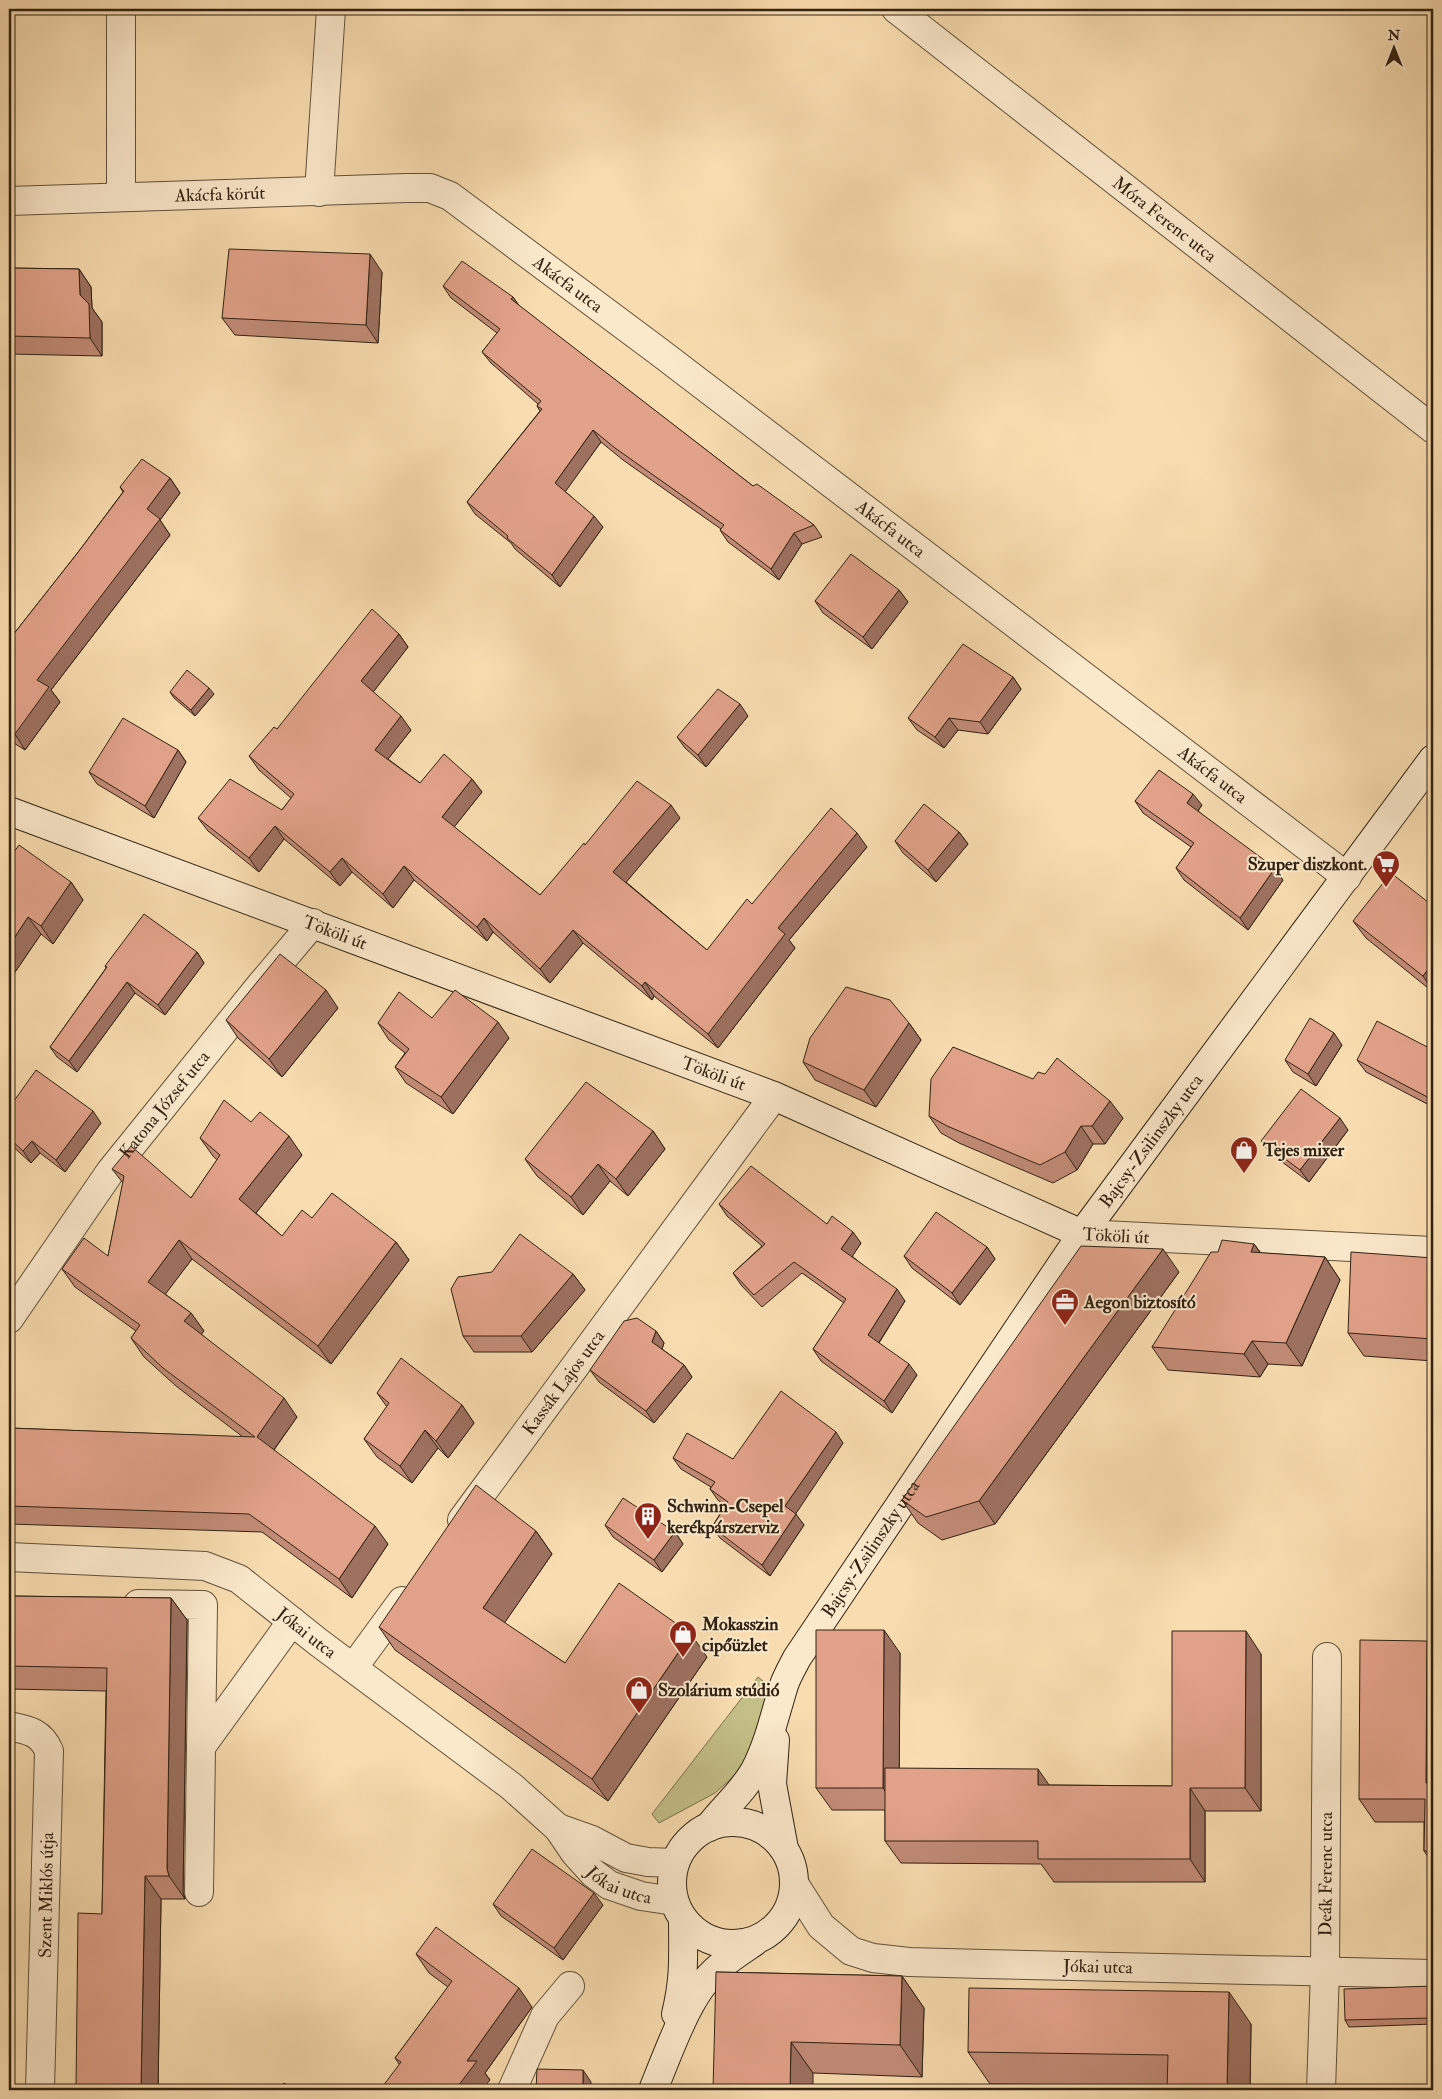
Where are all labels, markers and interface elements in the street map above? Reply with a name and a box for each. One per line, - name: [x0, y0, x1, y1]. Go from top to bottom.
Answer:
- north arrow: [1370, 22, 1420, 72]
- text: N: [1387, 27, 1401, 44]
- street label: Móra Ferenc utca: [1107, 172, 1222, 268]
- street label: Akácfa körút: [173, 182, 266, 208]
- street label: Akácfa utca: [527, 250, 608, 318]
- street label: Akácfa utca: [850, 495, 930, 563]
- street label: Akácfa utca: [1172, 740, 1252, 809]
- supermarket icon: Szuper diszkont.: [1371, 849, 1401, 888]
- place label: Szuper diszkont.: [1248, 853, 1367, 876]
- street label: Tököli út: [300, 911, 370, 955]
- street label: Katona József utca: [114, 1046, 216, 1164]
- street label: Tököli út: [678, 1052, 749, 1096]
- street label: Bajcsy-Zsilinszky utca: [1094, 1069, 1209, 1213]
- shop icon: Tejes mixer: [1229, 1135, 1259, 1174]
- place label: Tejes mixer: [1262, 1139, 1344, 1162]
- street label: Tököli út: [1082, 1223, 1150, 1249]
- office icon: Aegon biztosító: [1050, 1287, 1080, 1326]
- place label: Aegon biztosító: [1083, 1291, 1196, 1314]
- street label: Kassák Lajos utca: [517, 1325, 610, 1440]
- street label: Bajcsy-Zsilinszky utca: [817, 1475, 926, 1622]
- place label: Schwinn-Csepel kerékpárszerviz: [666, 1495, 784, 1539]
- building icon: Schwinn-Csepel kerékpárszerviz: [633, 1501, 663, 1540]
- street label: Jókai utca: [271, 1602, 341, 1664]
- place label: Mokasszin cipőüzlet: [701, 1613, 779, 1657]
- shop icon: Mokasszin cipőüzlet: [668, 1619, 698, 1658]
- shop icon: Szolárium stúdió: [624, 1675, 654, 1714]
- place label: Szolárium stúdió: [658, 1679, 780, 1702]
- street label: Deák Ferenc utca: [1314, 1811, 1338, 1936]
- street label: Szent Miklós útja: [34, 1831, 59, 1958]
- street label: Jókai utca: [580, 1861, 654, 1910]
- street label: Jókai utca: [1062, 1955, 1134, 1979]

